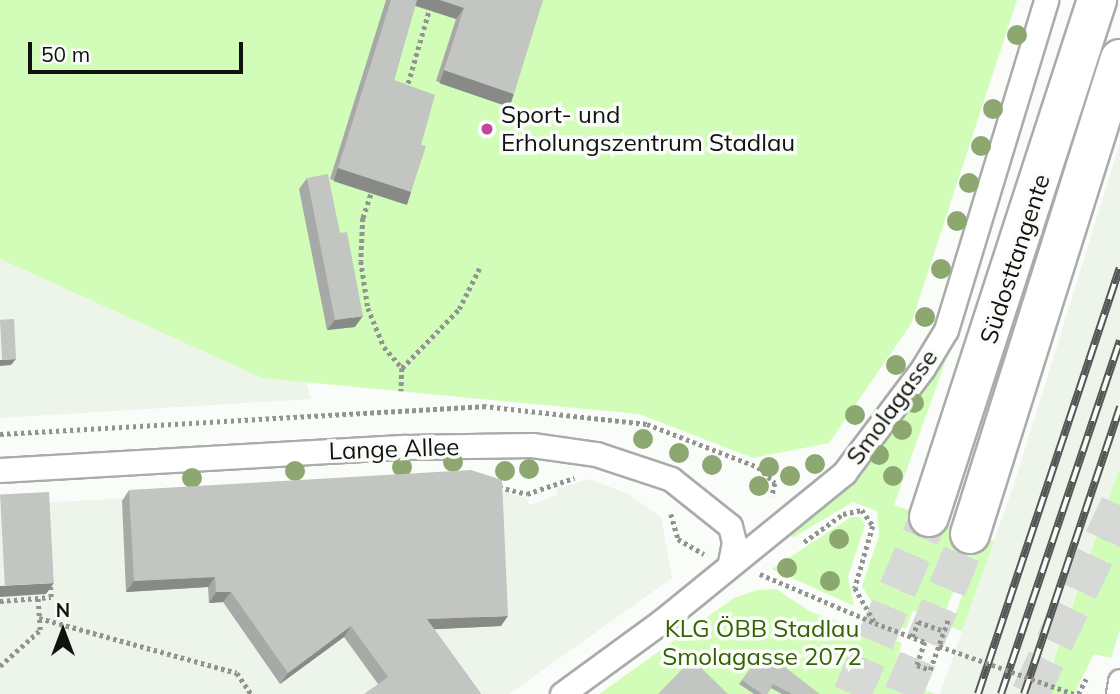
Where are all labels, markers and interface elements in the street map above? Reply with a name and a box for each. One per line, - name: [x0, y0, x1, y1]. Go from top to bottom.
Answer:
- scale bar: [32, 28, 247, 72]
- text: 50 m: [41, 41, 90, 67]
- place label: Sport- und Erholungszentrum Stadlau: [501, 101, 795, 157]
- marker: Sport- und Erholungszentrum Stadlau: [479, 121, 495, 137]
- street label: Südosttangente: [974, 171, 1056, 347]
- street label: Smolagasse: [841, 344, 943, 470]
- street label: Lange Allee: [328, 432, 460, 466]
- north arrow: [28, 596, 98, 666]
- text: N: [56, 598, 70, 622]
- park label: KLG ÖBB Stadlau Smolagasse 2072: [662, 615, 862, 671]

